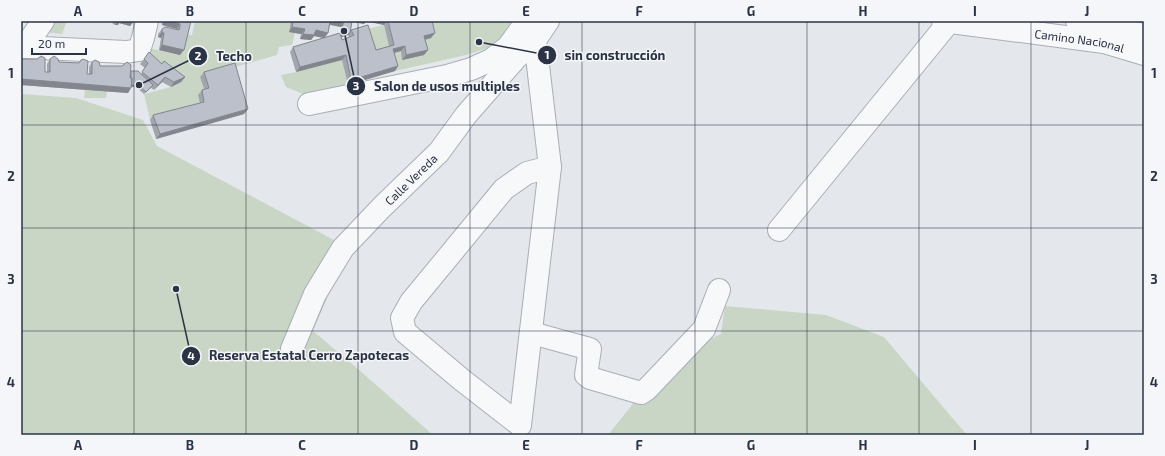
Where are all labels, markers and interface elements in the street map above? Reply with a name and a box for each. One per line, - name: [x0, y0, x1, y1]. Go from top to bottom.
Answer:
- text: A: [74, 3, 83, 19]
- text: B: [186, 3, 194, 19]
- text: C: [298, 3, 306, 19]
- text: D: [410, 3, 419, 19]
- text: E: [522, 3, 530, 19]
- text: F: [635, 3, 643, 19]
- text: G: [747, 3, 755, 19]
- text: H: [859, 3, 868, 19]
- text: I: [973, 3, 977, 19]
- text: J: [1085, 3, 1089, 19]
- street label: Camino Nacional: [1034, 26, 1127, 55]
- scale bar: [32, 30, 86, 56]
- text: 20 m: [38, 36, 65, 50]
- callout: sin construcción: [537, 43, 674, 68]
- callout: Techo: [188, 44, 260, 69]
- text: 1: [544, 47, 550, 61]
- text: sin construcción: [565, 47, 666, 63]
- text: 2: [195, 48, 202, 62]
- text: Techo: [216, 48, 252, 64]
- text: 1: [8, 65, 14, 81]
- text: 1: [1151, 65, 1157, 81]
- callout: Salon de usos multiples: [346, 73, 528, 98]
- text: 3: [353, 78, 360, 92]
- text: Salon de usos multiples: [374, 78, 520, 94]
- street label: Calle Vereda: [382, 151, 440, 208]
- text: 2: [7, 168, 15, 184]
- text: 2: [1150, 168, 1158, 184]
- text: 3: [7, 271, 15, 287]
- text: 3: [1150, 271, 1158, 287]
- callout: Reserva Estatal Cerro Zapotecas: [181, 343, 418, 368]
- text: Reserva Estatal Cerro Zapotecas: [209, 347, 409, 363]
- text: 4: [187, 348, 195, 362]
- text: 4: [7, 374, 15, 390]
- text: 4: [1150, 374, 1158, 390]
- text: A: [74, 437, 83, 453]
- text: B: [186, 437, 194, 453]
- text: C: [298, 437, 306, 453]
- text: D: [410, 437, 419, 453]
- text: E: [522, 437, 530, 453]
- text: F: [635, 437, 643, 453]
- text: G: [747, 437, 755, 453]
- text: H: [859, 437, 868, 453]
- text: I: [973, 437, 977, 453]
- text: J: [1085, 437, 1089, 453]

